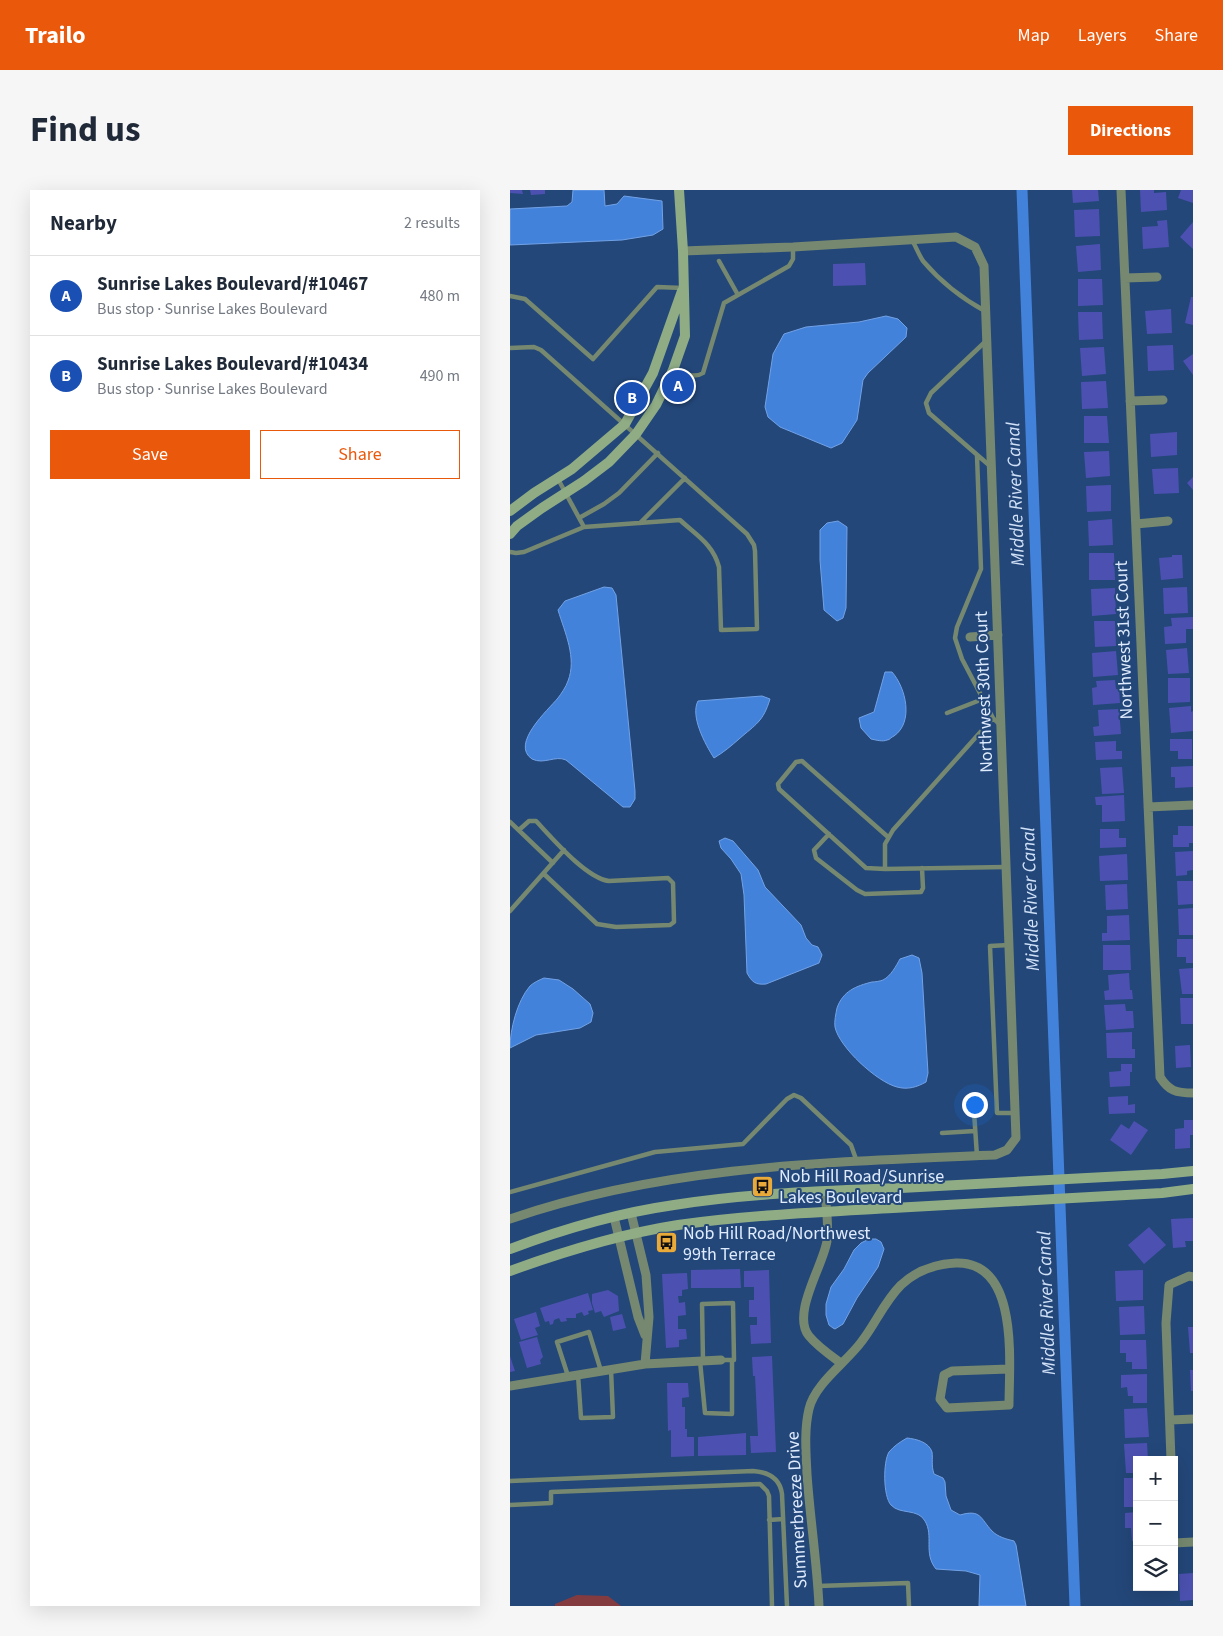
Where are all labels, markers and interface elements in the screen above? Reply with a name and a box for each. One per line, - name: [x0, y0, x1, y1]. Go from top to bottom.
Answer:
- text: Trailo: [25, 18, 86, 53]
- text: Map: [1018, 23, 1050, 48]
- text: Layers: [1078, 23, 1127, 48]
- text: Share: [1155, 23, 1198, 48]
- text: Find us: [30, 105, 140, 155]
- button: Directions: [1068, 106, 1193, 155]
- text: Nearby: [50, 208, 117, 238]
- text: 2 results: [404, 212, 460, 234]
- text: Sunrise Lakes Boulevard/#10467: [97, 271, 368, 298]
- text: A: [61, 285, 71, 307]
- text: 480 m: [420, 285, 460, 307]
- text: Bus stop · Sunrise Lakes Boulevard: [97, 298, 328, 320]
- text: Sunrise Lakes Boulevard/#10434: [97, 351, 368, 378]
- text: B: [61, 365, 71, 387]
- text: 490 m: [420, 365, 460, 387]
- pin: A: [662, 367, 694, 405]
- text: Bus stop · Sunrise Lakes Boulevard: [97, 378, 328, 400]
- pin: B: [616, 379, 648, 417]
- water label: Middle River Canal: [1000, 421, 1032, 567]
- button: Save: [50, 430, 250, 479]
- button: Share: [260, 430, 460, 479]
- street label: Northwest 31st Court: [1109, 560, 1139, 720]
- street label: Northwest 30th Court: [969, 611, 999, 773]
- water label: Middle River Canal: [1015, 826, 1047, 972]
- your location: [962, 1092, 988, 1118]
- place label: Nob Hill Road/Sunrise Lakes Boulevard: [779, 1164, 944, 1210]
- bus stop icon: Nob Hill Road/Sunrise Lakes Boulevard: [751, 1174, 775, 1198]
- place label: Nob Hill Road/Northwest 99th Terrace: [683, 1221, 870, 1267]
- water label: Middle River Canal: [1031, 1230, 1063, 1376]
- bus stop icon: Nob Hill Road/Northwest 99th Terrace: [655, 1231, 679, 1255]
- street label: Summerbreeze Drive: [780, 1431, 814, 1589]
- map controls: [1133, 1456, 1178, 1591]
- button: +: [1133, 1456, 1178, 1501]
- button: −: [1133, 1501, 1178, 1546]
- button: layers: [1133, 1546, 1178, 1591]

